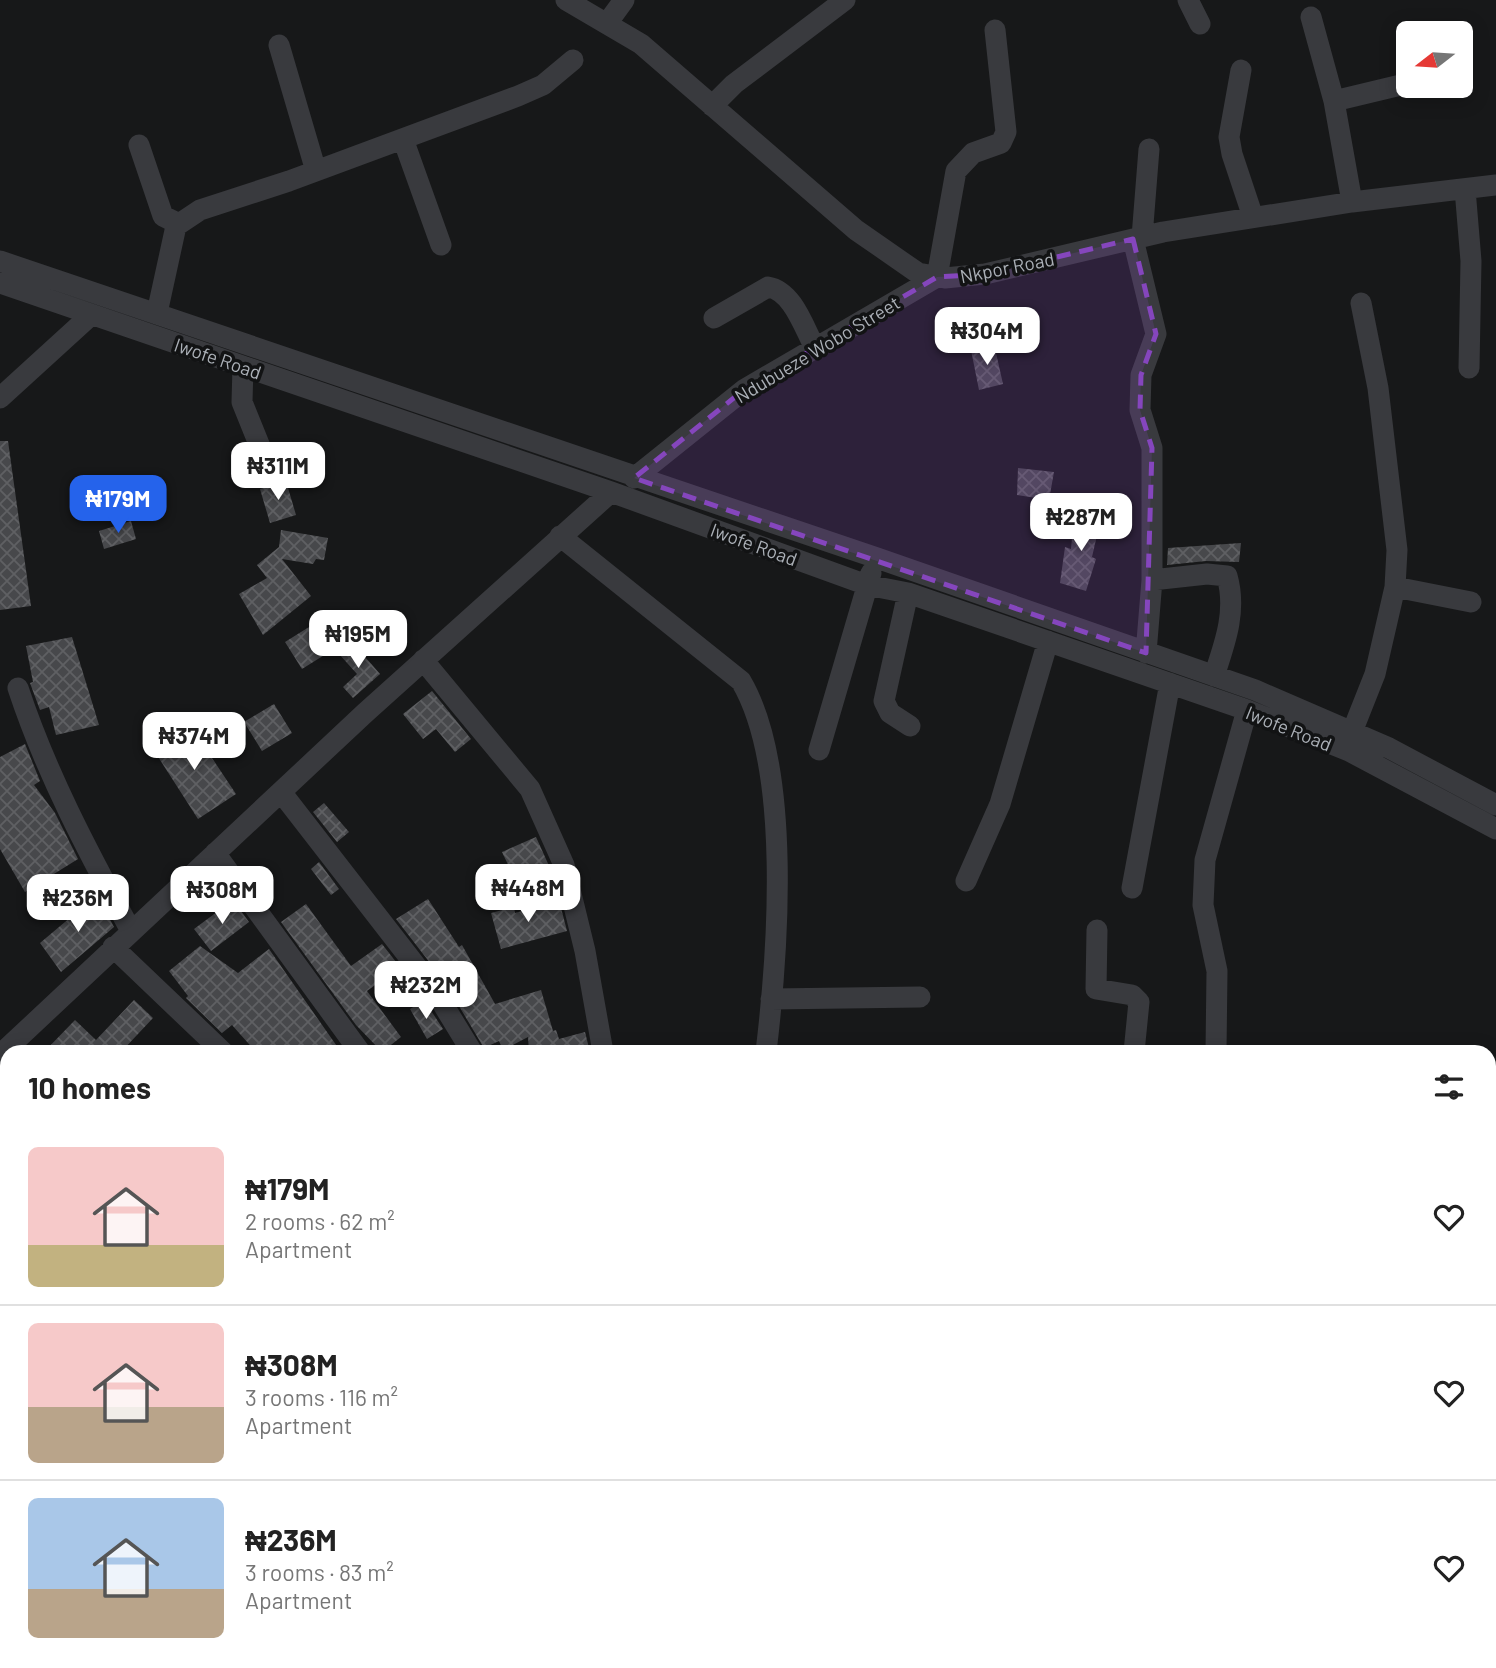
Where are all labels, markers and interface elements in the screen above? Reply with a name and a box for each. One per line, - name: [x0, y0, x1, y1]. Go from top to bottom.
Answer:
- north arrow: [1396, 21, 1474, 98]
- map controls: [1396, 21, 1473, 98]
- street label: Nkpor Road: [958, 247, 1056, 287]
- street label: Ndubueze Wobo Street: [730, 291, 904, 407]
- pin: ₦304M: [938, 308, 1036, 367]
- text: ₦304M: [951, 316, 1023, 344]
- street label: Iwofe Road: [172, 332, 264, 384]
- pin: ₦311M: [229, 442, 327, 502]
- text: ₦311M: [247, 451, 309, 479]
- pin: ₦179M: [69, 476, 167, 535]
- text: ₦179M: [86, 484, 150, 512]
- pin: ₦287M: [1032, 494, 1130, 553]
- text: ₦287M: [1046, 502, 1116, 530]
- street label: Iwofe Road: [708, 518, 800, 570]
- pin: ₦195M: [309, 610, 407, 670]
- text: ₦195M: [325, 619, 391, 647]
- street label: Iwofe Road: [1243, 700, 1335, 756]
- pin: ₦374M: [145, 712, 243, 772]
- text: ₦374M: [159, 721, 229, 749]
- pin: ₦448M: [479, 864, 577, 924]
- pin: ₦308M: [173, 866, 271, 926]
- text: ₦448M: [491, 873, 565, 901]
- pin: ₦236M: [29, 874, 127, 934]
- text: ₦308M: [186, 875, 258, 903]
- text: ₦236M: [43, 883, 113, 911]
- pin: ₦232M: [377, 962, 475, 1021]
- text: ₦232M: [391, 970, 461, 998]
- icon: filters: [1430, 1068, 1468, 1106]
- text: 10 homes: [28, 1069, 151, 1105]
- text: ₦179M: [245, 1170, 330, 1206]
- icon: home: [84, 1175, 168, 1259]
- icon: heart: [1430, 1198, 1468, 1236]
- text: 2 rooms · 62 m²: [245, 1207, 395, 1235]
- text: Apartment: [245, 1235, 352, 1263]
- text: ₦308M: [245, 1346, 338, 1382]
- icon: home: [84, 1351, 168, 1435]
- icon: heart: [1430, 1374, 1468, 1412]
- text: 3 rooms · 116 m²: [245, 1383, 398, 1411]
- text: Apartment: [245, 1411, 352, 1439]
- text: ₦236M: [245, 1521, 337, 1557]
- icon: home: [84, 1526, 168, 1610]
- icon: heart: [1430, 1549, 1468, 1587]
- text: 3 rooms · 83 m²: [245, 1558, 394, 1586]
- text: Apartment: [245, 1586, 352, 1614]

